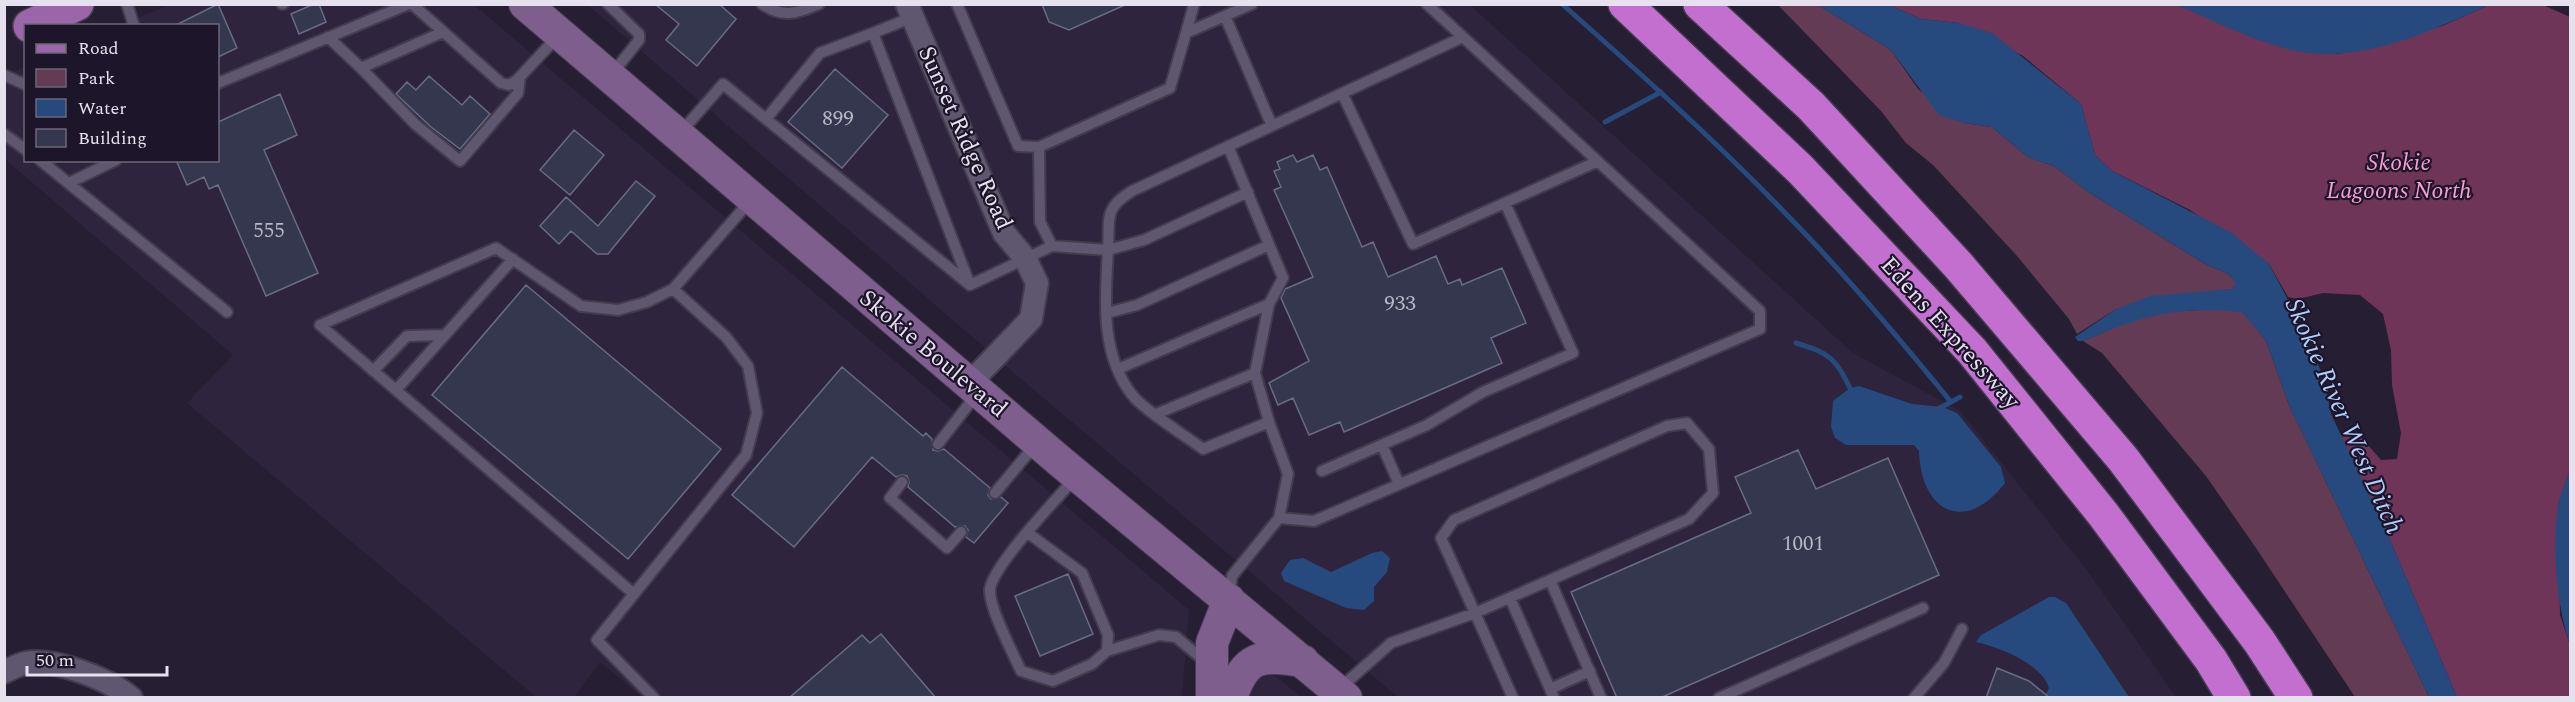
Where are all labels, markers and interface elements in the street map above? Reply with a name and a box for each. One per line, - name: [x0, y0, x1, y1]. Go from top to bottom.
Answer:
- legend: [24, 24, 219, 162]
- text: Road: [78, 35, 119, 62]
- street label: Sunset Ridge Road: [908, 40, 1022, 236]
- text: Park: [78, 65, 115, 92]
- text: Water: [78, 95, 126, 122]
- house number: 899: [822, 103, 854, 135]
- text: Building: [78, 125, 147, 152]
- park label: Skokie Lagoons North: [2326, 145, 2472, 209]
- house number: 555: [253, 215, 285, 247]
- street label: Edens Expressway: [1871, 248, 2030, 419]
- street label: Skokie Boulevard: [851, 281, 1015, 427]
- house number: 933: [1384, 288, 1416, 320]
- water label: Skokie River West Ditch: [2274, 292, 2414, 540]
- house number: 1001: [1782, 528, 1824, 560]
- scale bar: [27, 639, 166, 677]
- text: 50 m: [36, 647, 74, 674]

